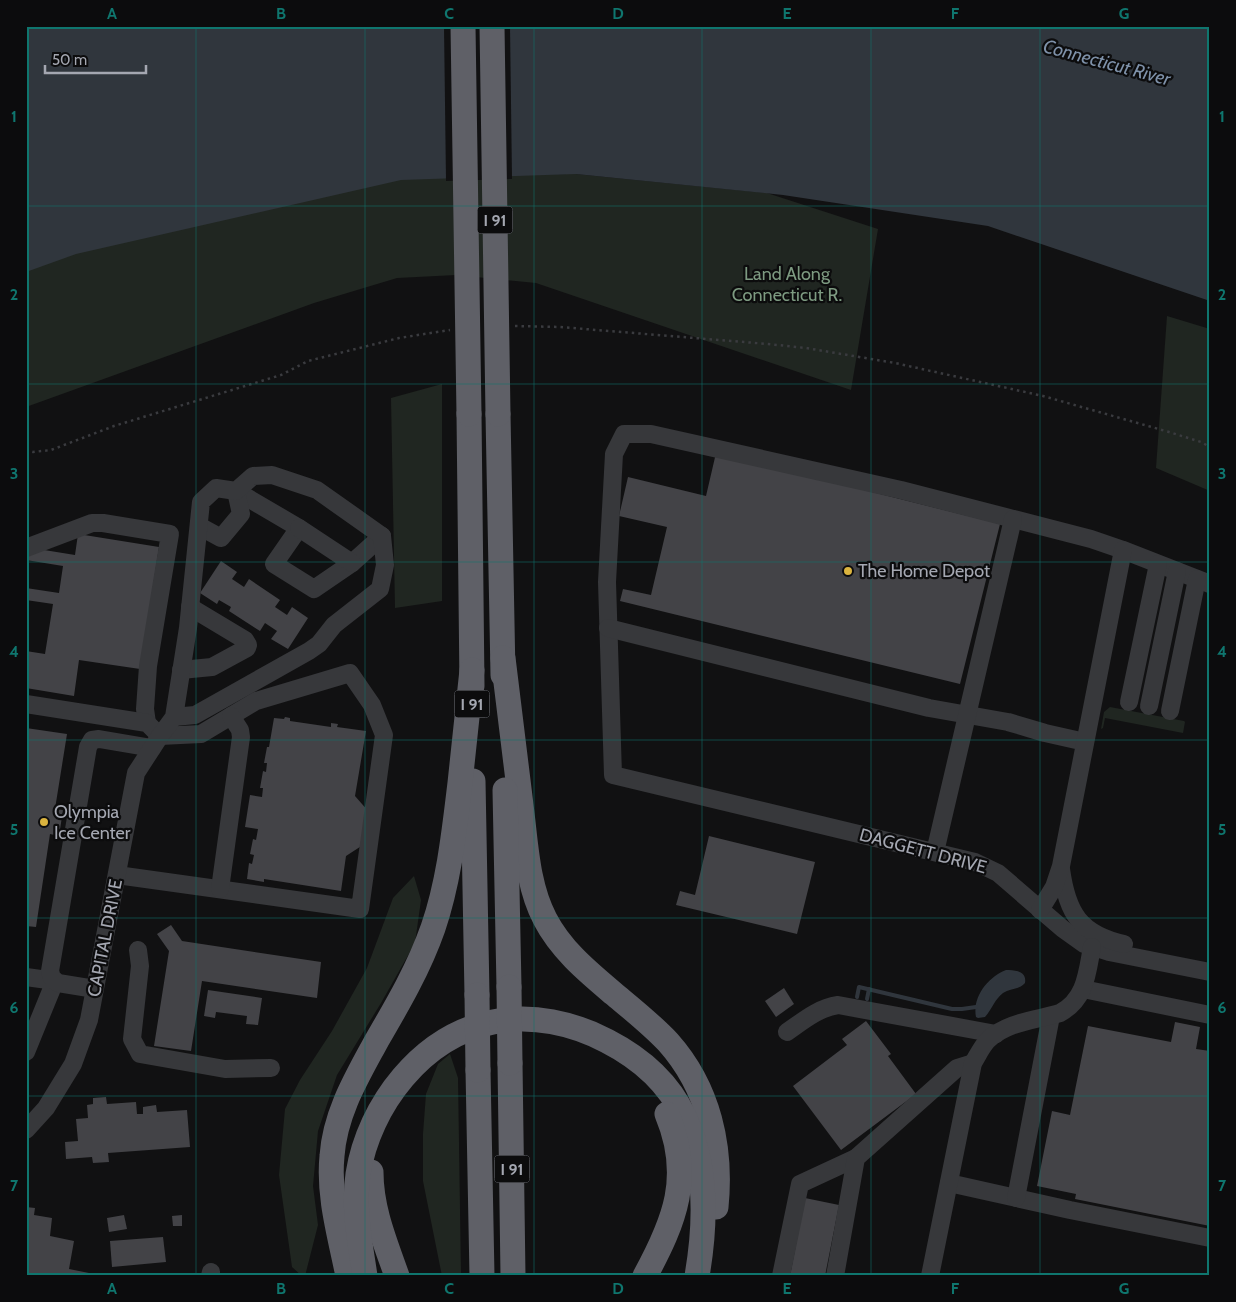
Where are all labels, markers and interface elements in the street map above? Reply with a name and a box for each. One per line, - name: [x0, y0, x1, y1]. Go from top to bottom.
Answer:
- text: A: [107, 4, 117, 23]
- text: B: [276, 4, 286, 23]
- text: C: [444, 4, 454, 23]
- text: D: [612, 4, 624, 23]
- text: E: [782, 4, 792, 23]
- text: F: [951, 4, 960, 23]
- text: G: [1119, 4, 1129, 23]
- water label: Connecticut River: [1041, 34, 1174, 91]
- scale bar: [45, 42, 146, 74]
- text: 50 m: [52, 51, 87, 69]
- text: 1: [11, 107, 17, 126]
- text: 1: [1219, 107, 1225, 126]
- road number: I 91: [478, 206, 512, 234]
- park label: Land Along Connecticut R.: [732, 263, 842, 306]
- text: 2: [10, 285, 18, 304]
- text: 2: [1218, 285, 1226, 304]
- text: 3: [10, 464, 18, 483]
- text: 3: [1218, 464, 1226, 483]
- place label: The Home Depot: [858, 560, 990, 582]
- marker: The Home Depot: [842, 565, 854, 577]
- text: 4: [9, 642, 19, 661]
- text: 4: [1217, 642, 1227, 661]
- road number: I 91: [454, 691, 490, 718]
- place label: Olympia Ice Center: [54, 801, 131, 844]
- marker: Olympia Ice Center: [38, 816, 50, 828]
- text: 5: [10, 820, 18, 839]
- text: 5: [1218, 820, 1226, 839]
- street label: DAGGETT DRIVE: [857, 823, 989, 879]
- street label: CAPITAL DRIVE: [83, 877, 127, 999]
- text: 6: [10, 998, 19, 1017]
- text: 6: [1218, 998, 1227, 1017]
- road number: I 91: [494, 1156, 530, 1182]
- text: 7: [10, 1176, 19, 1195]
- text: 7: [1218, 1176, 1227, 1195]
- text: A: [107, 1279, 117, 1298]
- text: B: [276, 1279, 286, 1298]
- text: C: [444, 1279, 454, 1298]
- text: D: [612, 1279, 624, 1298]
- text: E: [782, 1279, 792, 1298]
- text: F: [951, 1279, 960, 1298]
- text: G: [1119, 1279, 1129, 1298]

